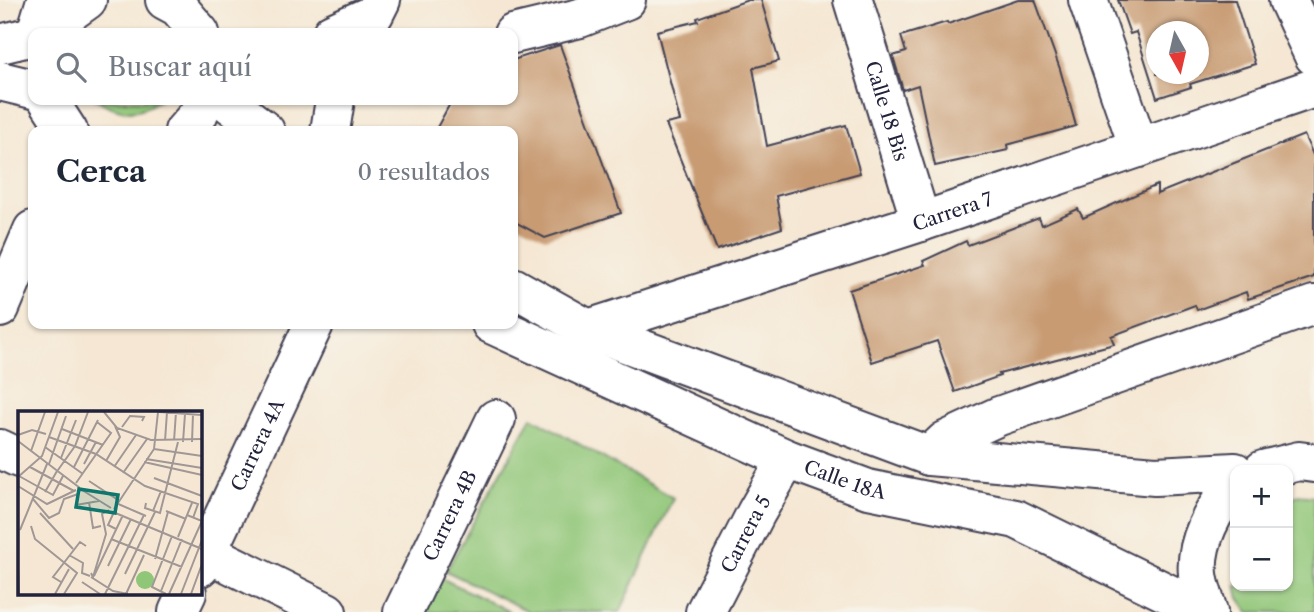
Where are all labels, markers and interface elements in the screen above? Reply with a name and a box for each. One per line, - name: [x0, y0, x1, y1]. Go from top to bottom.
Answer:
- north arrow: [1146, 21, 1209, 84]
- search box: [28, 28, 518, 105]
- icon: search: [52, 48, 90, 86]
- text: Buscar aquí: [108, 51, 252, 83]
- street label: Calle 18 Bis: [861, 58, 913, 164]
- text: Cerca: [56, 153, 146, 190]
- text: 0 resultados: [358, 158, 490, 186]
- street label: Carrera 7: [909, 187, 996, 236]
- street label: Carrera 4A: [226, 394, 289, 495]
- inset map: [18, 411, 201, 594]
- street label: Calle 18A: [801, 455, 889, 504]
- map controls: [1230, 465, 1293, 591]
- button: +: [1230, 465, 1293, 528]
- street label: Carrera 4B: [418, 466, 481, 565]
- street label: Carrera 5: [716, 491, 775, 576]
- button: −: [1230, 528, 1293, 591]

